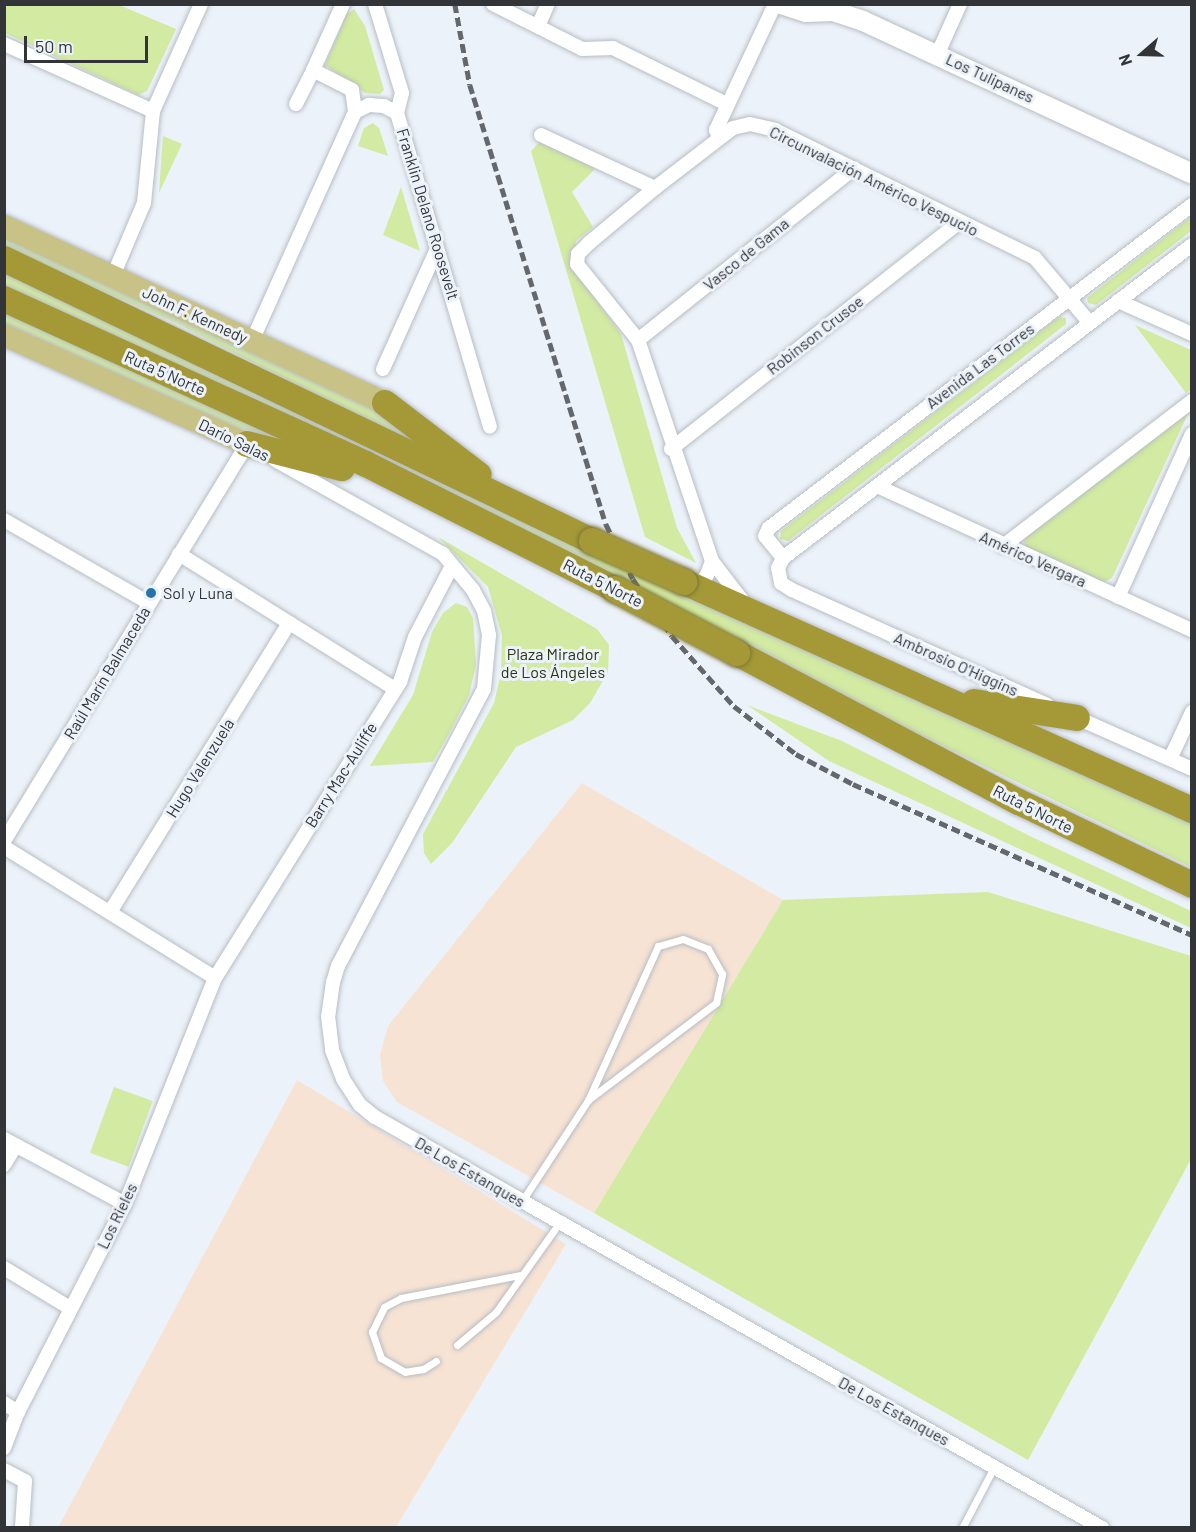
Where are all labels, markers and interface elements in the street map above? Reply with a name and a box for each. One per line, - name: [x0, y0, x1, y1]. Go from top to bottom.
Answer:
- scale bar: [27, 24, 152, 62]
- north arrow: [1112, 24, 1172, 84]
- text: 50 m: [35, 35, 73, 57]
- street label: Los Tulipanes: [943, 49, 1037, 107]
- text: N: [1114, 52, 1135, 69]
- street label: Circunvalación Américo Vespucio: [766, 122, 982, 240]
- street label: Franklin Delano Roosevelt: [393, 126, 463, 302]
- street label: Vasco de Gama: [699, 214, 793, 294]
- street label: John F. Kennedy: [139, 282, 251, 348]
- street label: Robinson Crusoe: [763, 291, 867, 379]
- street label: Avenida Las Torres: [922, 319, 1038, 413]
- street label: Ruta 5 Norte: [121, 347, 209, 399]
- street label: Darío Salas: [196, 415, 272, 465]
- street label: Américo Vergara: [977, 527, 1089, 591]
- street label: Ruta 5 Norte: [560, 555, 646, 611]
- place label: Sol y Luna: [163, 583, 233, 603]
- marker: Sol y Luna: [144, 586, 158, 600]
- street label: Raúl Marín Balmaceda: [60, 603, 154, 743]
- street label: Ambrosio O'Higgins: [891, 628, 1021, 700]
- park label: Plaza Mirador de Los Ángeles: [501, 644, 605, 682]
- street label: Hugo Valenzuela: [162, 715, 238, 821]
- street label: Barry Mac-Auliffe: [301, 719, 381, 831]
- street label: Ruta 5 Norte: [990, 781, 1076, 837]
- street label: De Los Estanques: [412, 1133, 528, 1211]
- street label: Los Rieles: [93, 1180, 141, 1252]
- street label: De Los Estanques: [835, 1373, 953, 1449]

